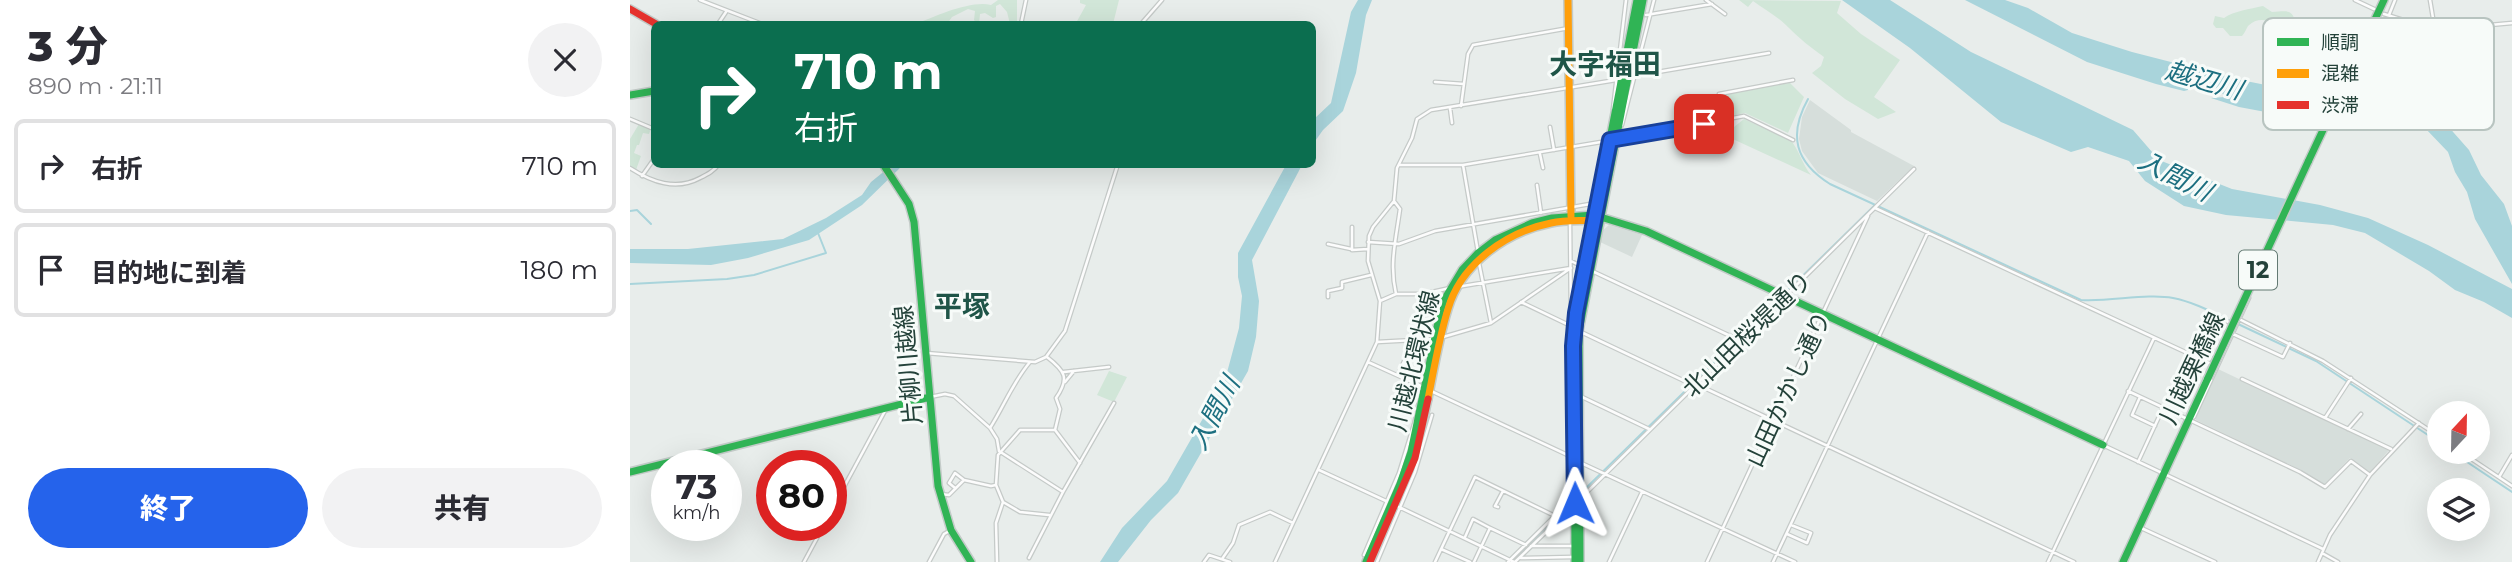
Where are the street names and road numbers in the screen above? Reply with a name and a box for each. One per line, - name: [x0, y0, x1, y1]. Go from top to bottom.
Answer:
- road number: 12: [2239, 250, 2277, 290]
- street label: 北山田桜堤通り: [1677, 265, 1817, 403]
- street label: 川越北環状線: [1383, 288, 1445, 434]
- street label: 片柳川越線: [888, 304, 928, 426]
- street label: 山田かかし通り: [1739, 307, 1837, 471]
- street label: 川越栗橋線: [2154, 307, 2230, 429]

